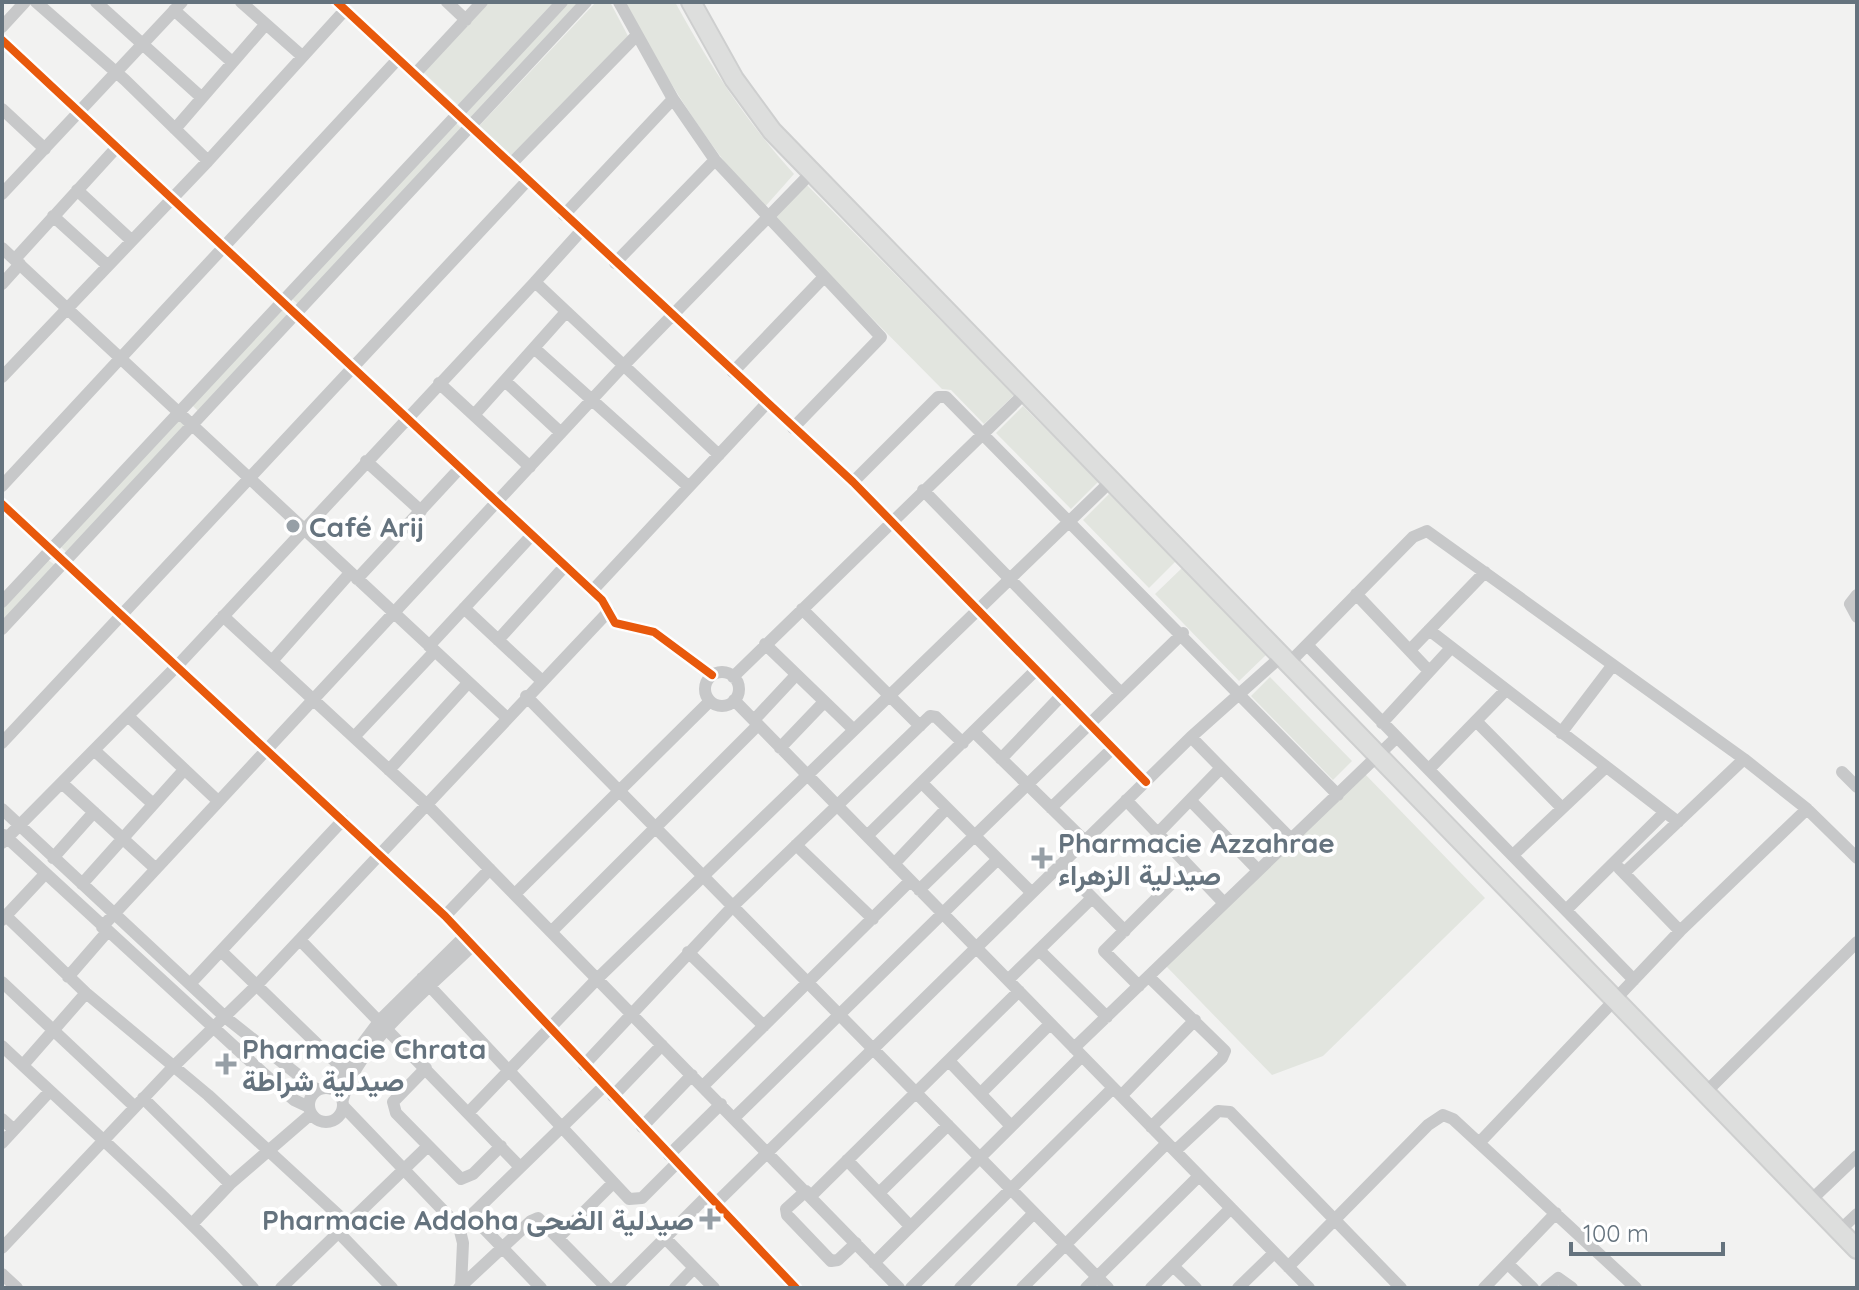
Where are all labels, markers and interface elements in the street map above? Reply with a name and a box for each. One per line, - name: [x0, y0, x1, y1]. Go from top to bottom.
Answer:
- place label: Café Arij: [309, 509, 424, 544]
- marker: Café Arij: [284, 517, 302, 535]
- place label: Pharmacie Azzahrae صيدلية الزهراء: [1058, 825, 1335, 893]
- marker: Pharmacie Azzahrae صيدلية الزهراء: [1033, 849, 1051, 867]
- place label: Pharmacie Chrata صيدلية شراطة: [242, 1031, 486, 1099]
- marker: Pharmacie Chrata صيدلية شراطة: [217, 1055, 235, 1073]
- place label: Pharmacie Addoha صيدلية الضحى: [262, 1202, 694, 1237]
- scale bar: [1571, 1206, 1723, 1256]
- marker: Pharmacie Addoha صيدلية الضحى: [701, 1210, 719, 1228]
- text: 100 m: [1583, 1218, 1649, 1248]

